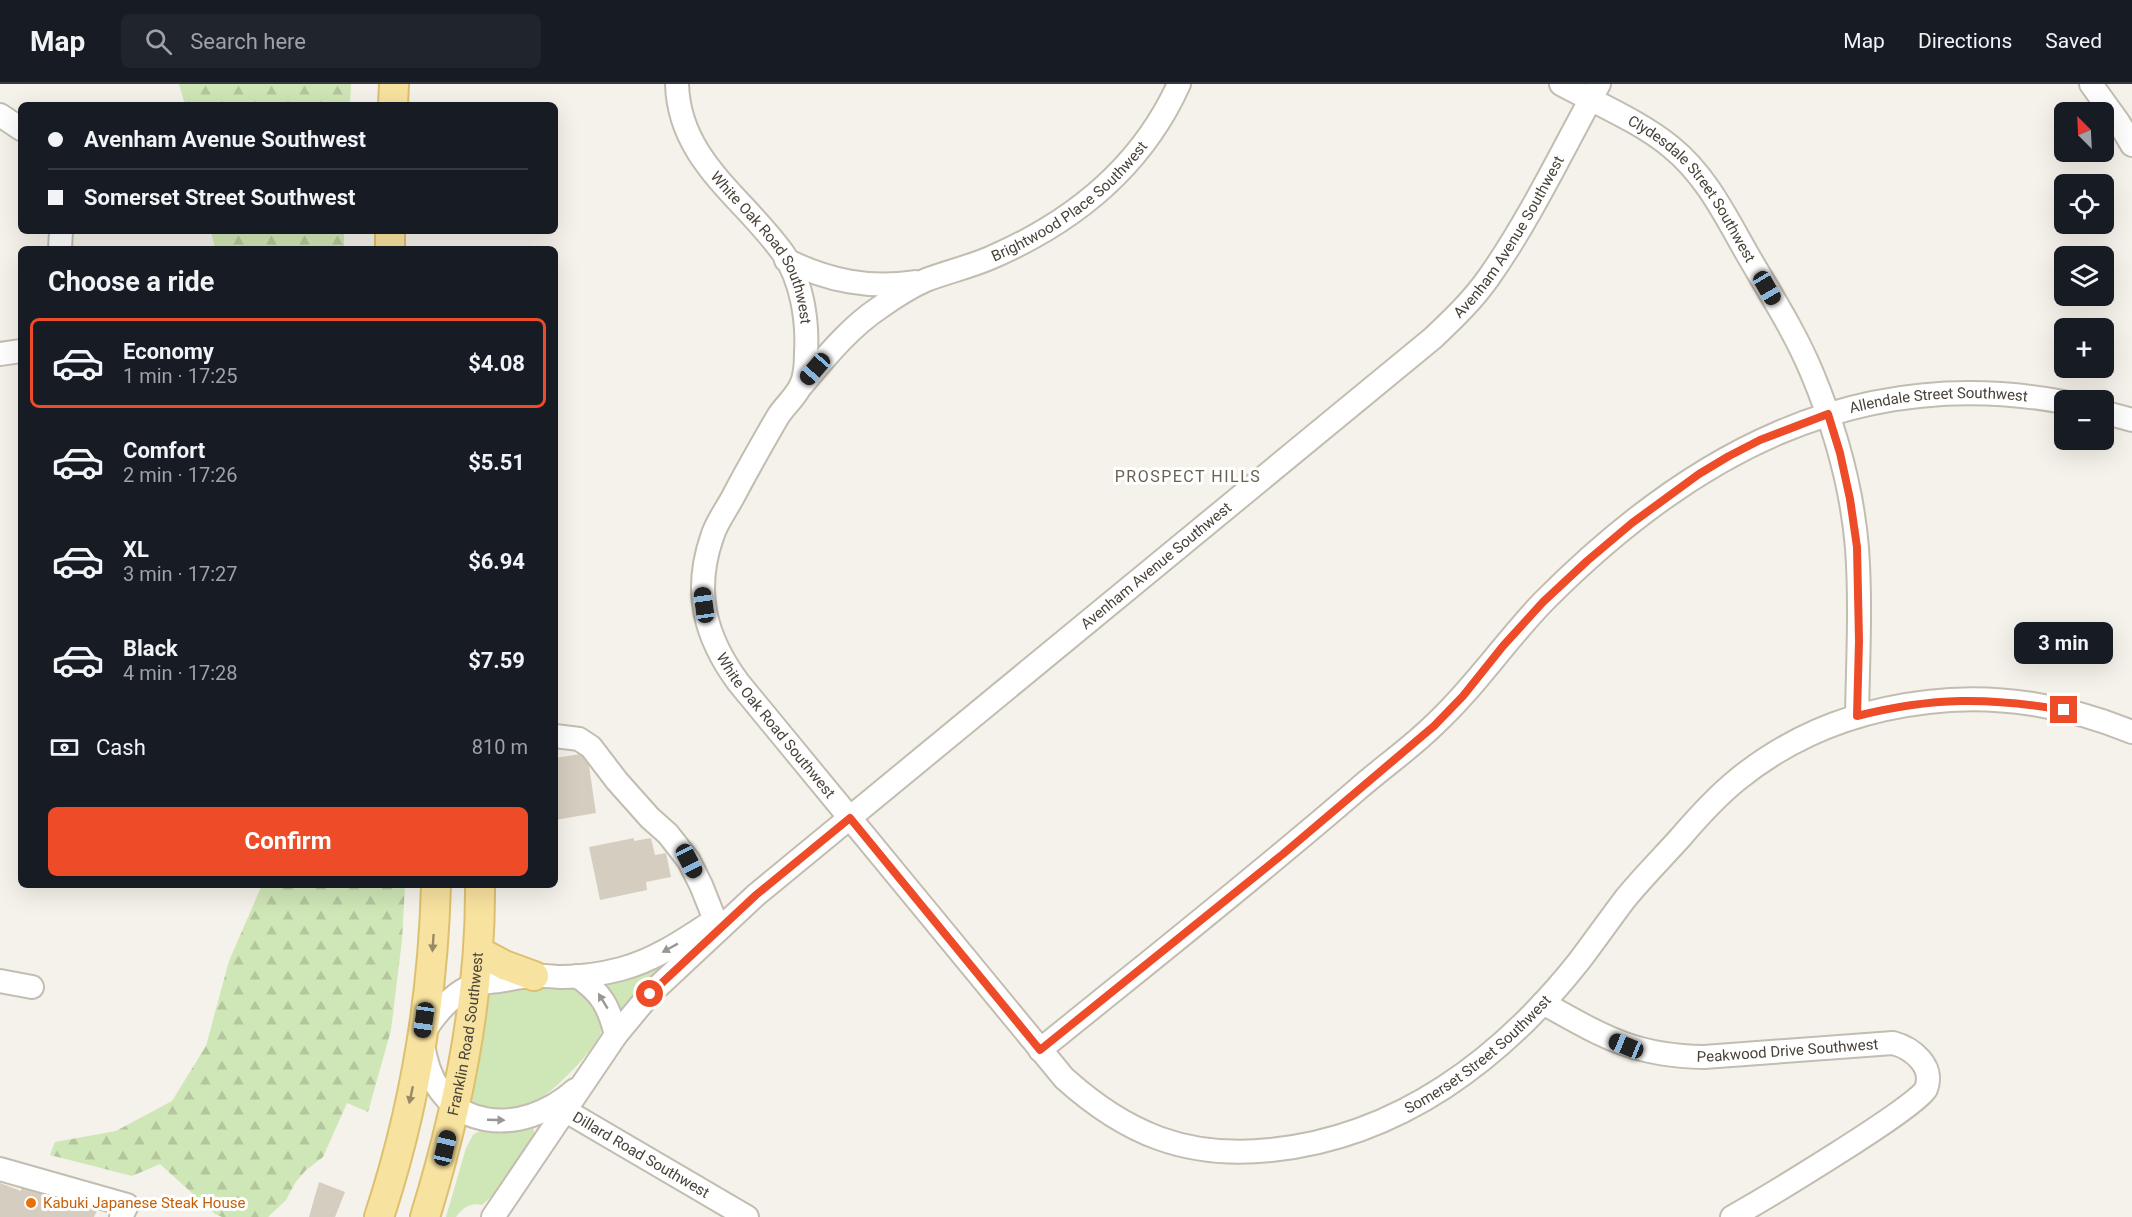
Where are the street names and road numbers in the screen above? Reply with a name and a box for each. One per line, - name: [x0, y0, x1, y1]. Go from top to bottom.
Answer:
- street label: Clydesdale Street Southwest: [1625, 111, 1759, 266]
- street label: Brightwood Place Southwest: [988, 138, 1151, 265]
- street label: Avenham Avenue Southwest: [1450, 153, 1568, 322]
- street label: White Oak Road Southwest: [707, 168, 815, 325]
- street label: Allendale Street Southwest: [1847, 384, 2029, 417]
- street label: Avenham Avenue Southwest: [1077, 499, 1235, 633]
- street label: White Oak Road Southwest: [712, 650, 839, 802]
- street label: Franklin Road Southwest: [444, 951, 487, 1117]
- street label: Somerset Street Southwest: [1402, 991, 1555, 1118]
- street label: Peakwood Drive Southwest: [1696, 1035, 1879, 1066]
- street label: Dillard Road Southwest: [570, 1108, 713, 1202]

